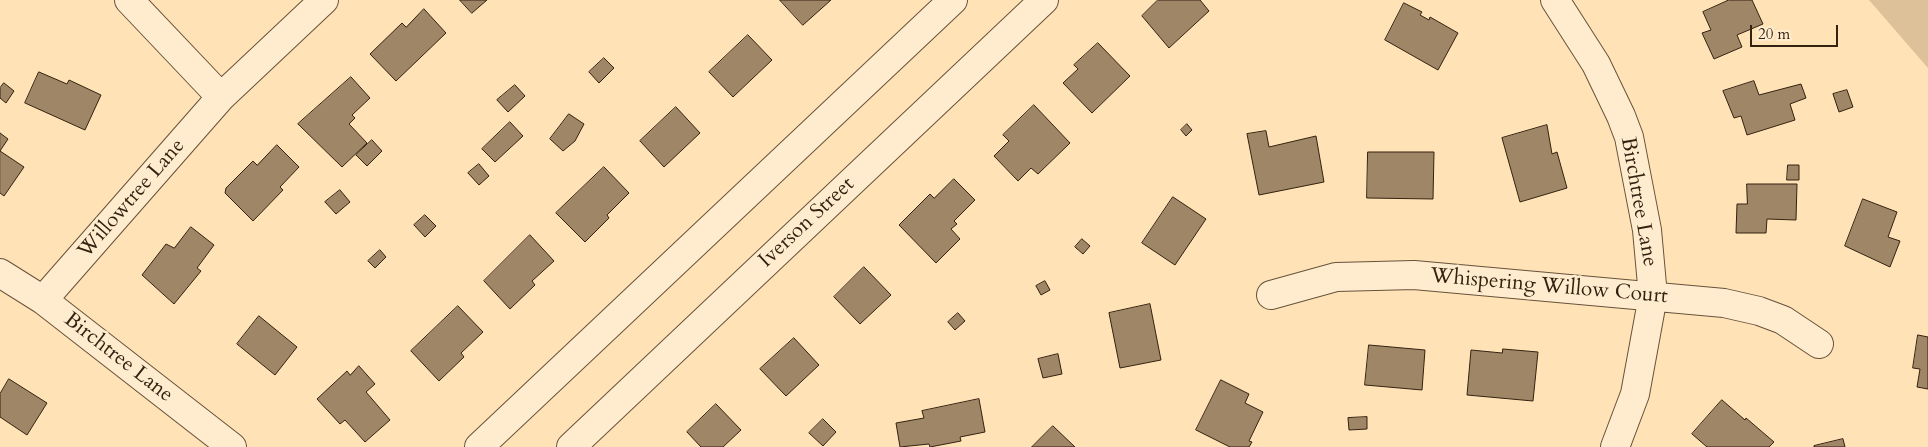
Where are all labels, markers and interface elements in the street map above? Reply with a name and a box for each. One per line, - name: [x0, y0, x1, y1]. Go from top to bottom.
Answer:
- scale bar: [1753, 15, 1840, 47]
- text: 20 m: [1758, 24, 1790, 44]
- street label: Willowtree Lane: [73, 134, 191, 264]
- street label: Birchtree Lane: [1614, 135, 1662, 269]
- street label: Iverson Street: [754, 172, 860, 274]
- street label: Whispering Willow Court: [1429, 264, 1669, 310]
- street label: Birchtree Lane: [59, 308, 177, 408]

